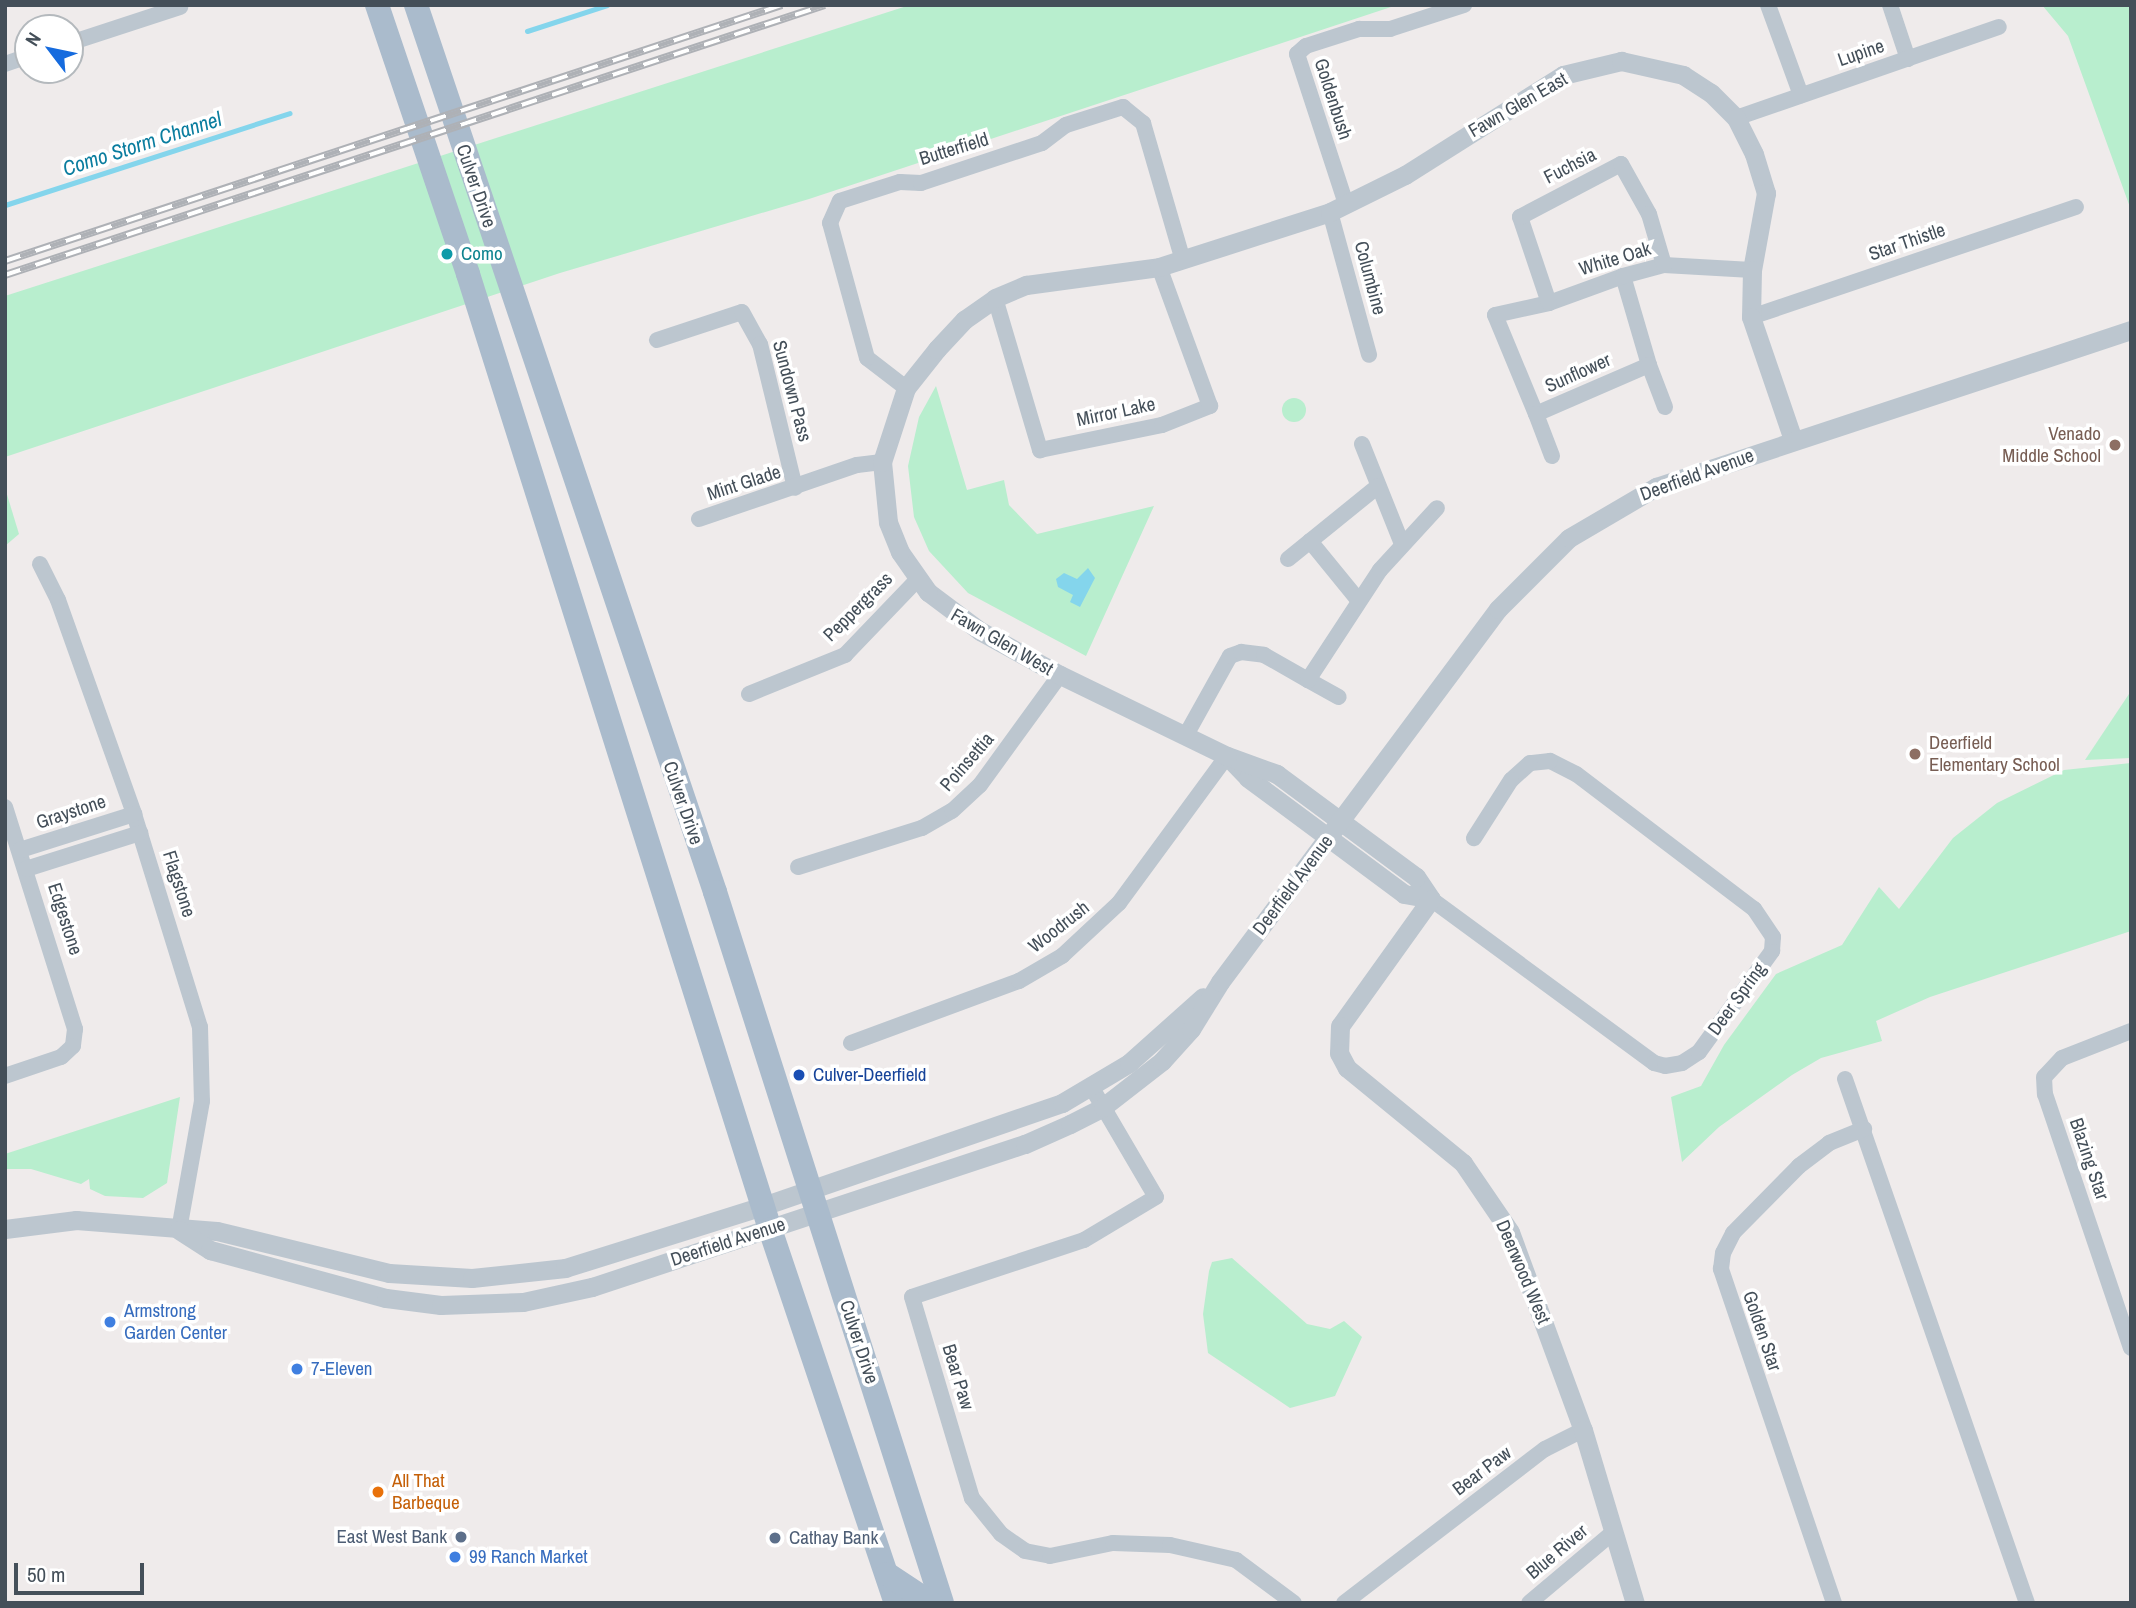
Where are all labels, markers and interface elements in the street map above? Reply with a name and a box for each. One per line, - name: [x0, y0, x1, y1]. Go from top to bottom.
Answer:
- north arrow: [14, 14, 84, 84]
- text: N: [19, 27, 47, 51]
- street label: Lupine: [1835, 34, 1887, 72]
- street label: Goldenbush: [1309, 56, 1357, 142]
- street label: Fawn Glen East: [1465, 68, 1571, 142]
- water label: Como Storm Channel: [59, 106, 225, 182]
- street label: Butterfield: [917, 128, 991, 170]
- street label: Culver Drive: [451, 141, 501, 231]
- street label: Fuchsia: [1540, 143, 1600, 189]
- street label: Star Thistle: [1866, 218, 1948, 266]
- street label: White Oak: [1576, 237, 1654, 281]
- street label: Columbine: [1349, 239, 1391, 317]
- place label: Como: [461, 243, 503, 265]
- marker: Como: [439, 246, 455, 262]
- street label: Sundown Pass: [768, 338, 816, 444]
- street label: Sunflower: [1542, 348, 1614, 398]
- street label: Mirror Lake: [1075, 393, 1157, 431]
- place label: Venado Middle School: [2002, 423, 2101, 467]
- marker: Venado Middle School: [2107, 437, 2123, 453]
- street label: Deerfield Avenue: [1637, 444, 1757, 506]
- street label: Mint Glade: [704, 460, 784, 506]
- street label: Peppergrass: [819, 568, 897, 646]
- street label: Fawn Glen West: [947, 604, 1057, 680]
- street label: Poinsettia: [935, 728, 999, 796]
- place label: Deerfield Elementary School: [1929, 732, 2060, 776]
- marker: Deerfield Elementary School: [1907, 746, 1923, 762]
- street label: Culver Drive: [658, 758, 708, 848]
- street label: Graystone: [33, 790, 109, 834]
- street label: Deerfield Avenue: [1248, 830, 1338, 940]
- street label: Flagstone: [158, 848, 200, 920]
- street label: Edgestone: [43, 880, 87, 958]
- street label: Woodrush: [1024, 896, 1094, 958]
- street label: Deer Spring: [1703, 958, 1771, 1040]
- place label: Culver-Deerfield: [813, 1064, 926, 1086]
- marker: Culver-Deerfield: [791, 1067, 807, 1083]
- street label: Blazing Star: [2064, 1115, 2114, 1203]
- street label: Deerfield Avenue: [667, 1213, 789, 1271]
- street label: Deerwood West: [1491, 1217, 1555, 1327]
- street label: Golden Star: [1738, 1288, 1786, 1374]
- street label: Culver Drive: [835, 1297, 883, 1387]
- place label: Armstrong Garden Center: [124, 1300, 227, 1344]
- marker: Armstrong Garden Center: [102, 1314, 118, 1330]
- street label: Bear Paw: [937, 1341, 979, 1413]
- place label: 7-Eleven: [311, 1358, 372, 1380]
- marker: 7-Eleven: [289, 1361, 305, 1377]
- street label: Bear Paw: [1448, 1442, 1516, 1500]
- place label: All That Barbeque: [392, 1470, 460, 1514]
- marker: All That Barbeque: [370, 1484, 386, 1500]
- street label: Blue River: [1522, 1520, 1592, 1584]
- place label: East West Bank: [336, 1526, 447, 1548]
- place label: Cathay Bank: [789, 1527, 878, 1549]
- marker: East West Bank: [453, 1529, 469, 1545]
- marker: Cathay Bank: [767, 1530, 783, 1546]
- place label: 99 Ranch Market: [469, 1546, 588, 1568]
- scale bar: [18, 1548, 147, 1592]
- marker: 99 Ranch Market: [447, 1549, 463, 1565]
- text: 50 m: [27, 1560, 65, 1589]

